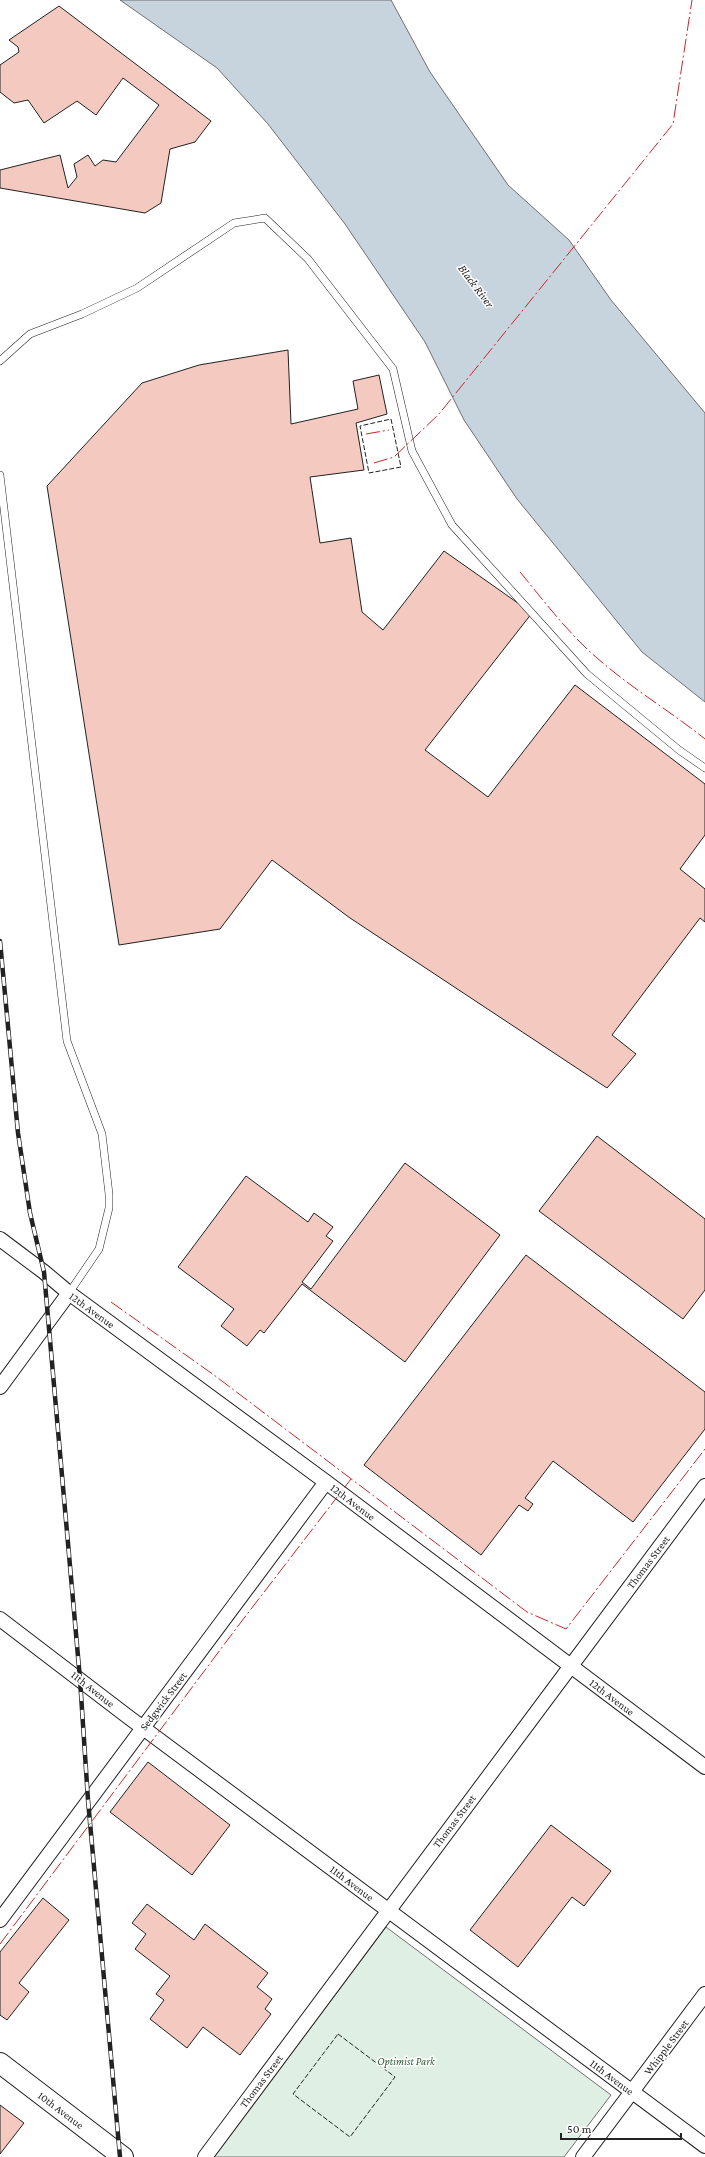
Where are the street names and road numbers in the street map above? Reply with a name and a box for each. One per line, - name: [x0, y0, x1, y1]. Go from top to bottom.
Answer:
- street label: 12th Avenue: [67, 1290, 117, 1330]
- street label: 12th Avenue: [328, 1481, 378, 1523]
- street label: Thomas Street: [624, 1533, 672, 1591]
- street label: 11th Avenue: [69, 1668, 117, 1710]
- street label: Sedgwick Street: [137, 1669, 190, 1733]
- street label: 12th Avenue: [587, 1676, 637, 1718]
- street label: Thomas Street: [430, 1792, 478, 1850]
- street label: 11th Avenue: [328, 1863, 376, 1903]
- street label: Whipple Street: [641, 2017, 692, 2078]
- street label: Thomas Street: [237, 2052, 285, 2110]
- street label: 11th Avenue: [588, 2057, 636, 2097]
- street label: 10th Avenue: [36, 2089, 86, 2131]

